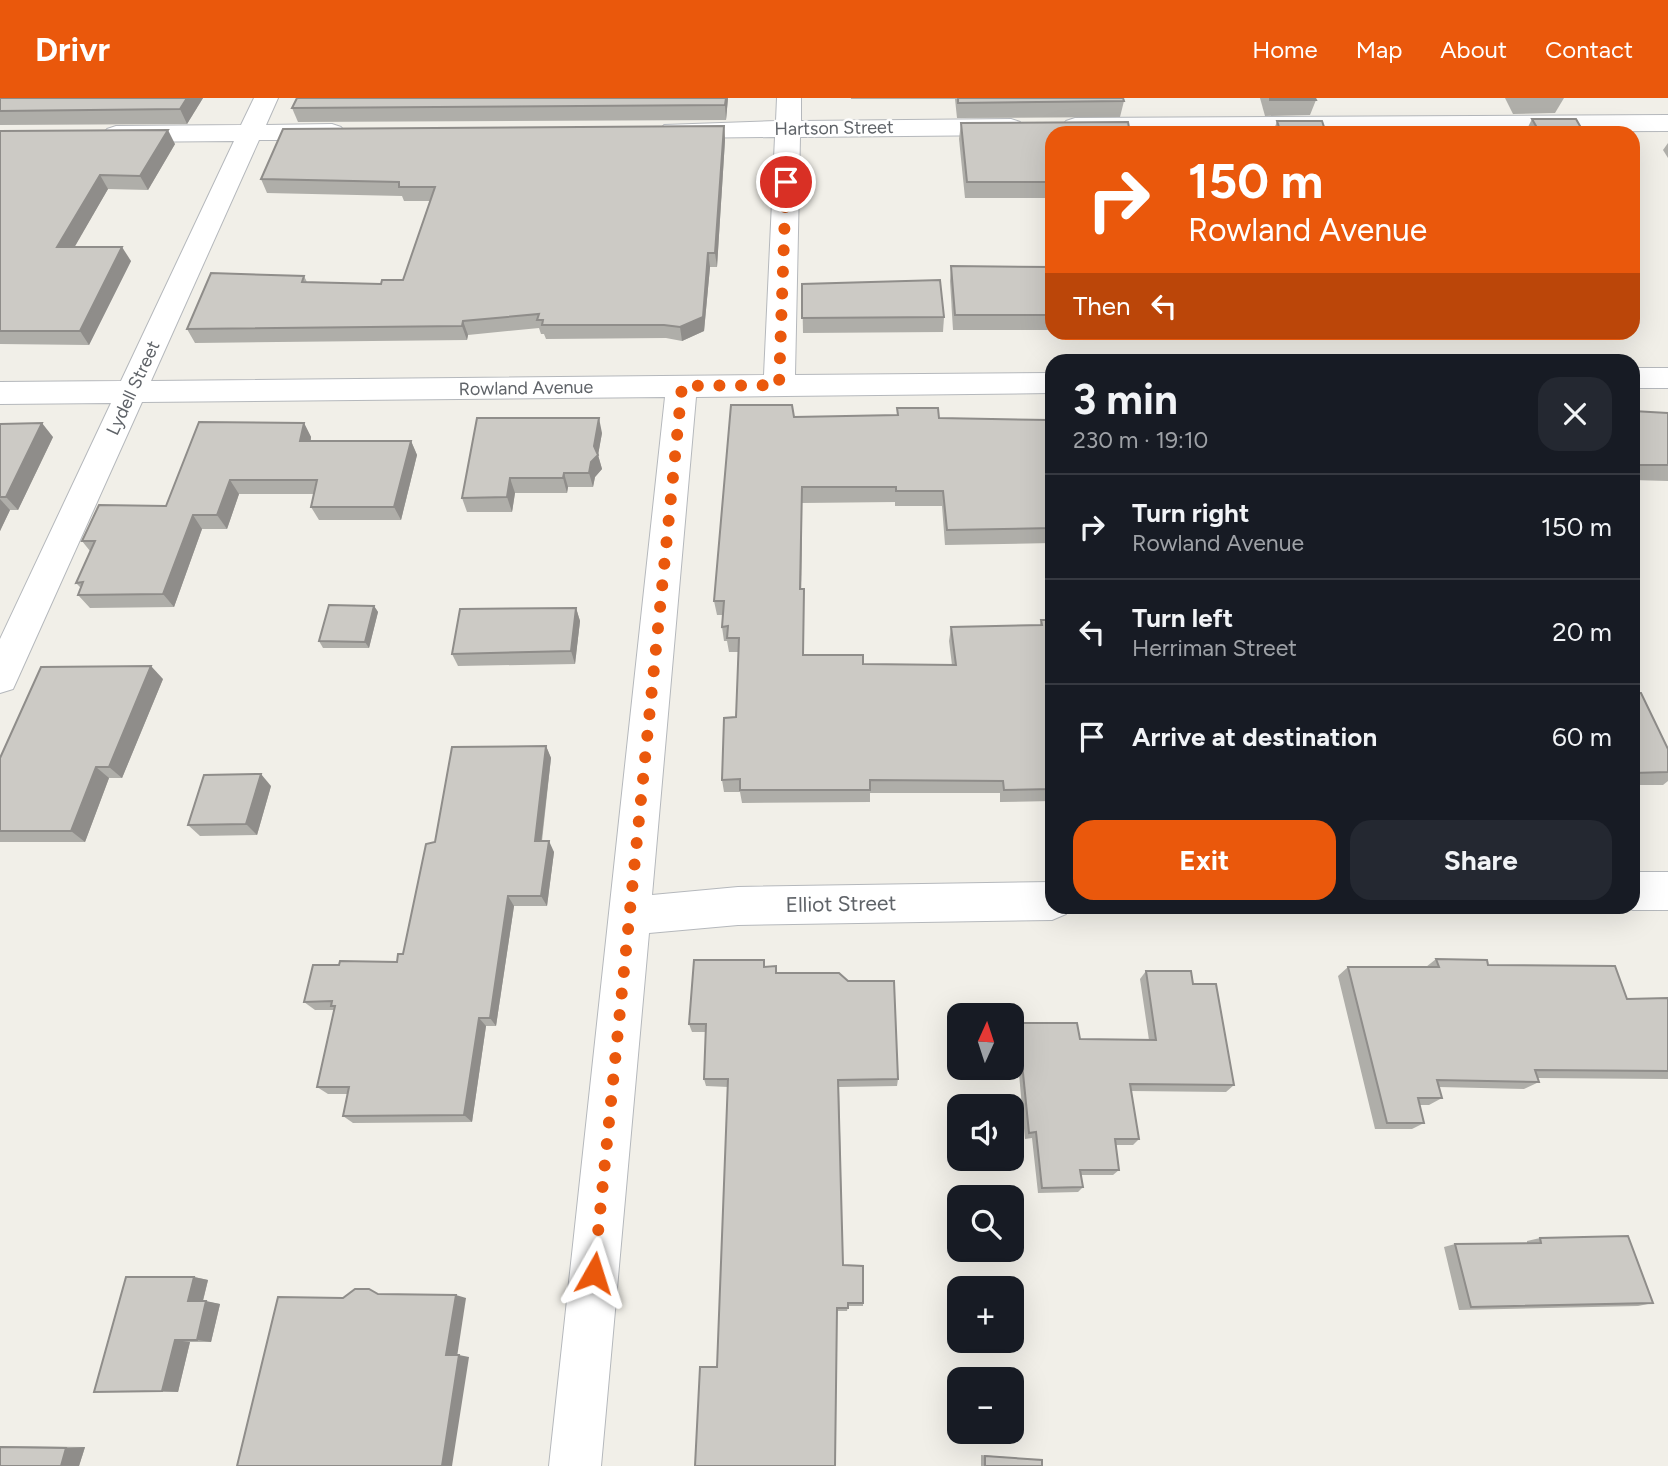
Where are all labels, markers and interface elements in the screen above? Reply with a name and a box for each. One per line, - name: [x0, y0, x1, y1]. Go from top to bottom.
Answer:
- text: Drivr: [35, 30, 110, 69]
- text: Home: [1252, 35, 1318, 64]
- text: Map: [1356, 35, 1402, 64]
- text: About: [1440, 35, 1507, 64]
- text: Contact: [1545, 35, 1633, 64]
- street label: Hartson Street: [774, 116, 894, 140]
- text: 150 m: [1188, 151, 1323, 210]
- pin: [756, 152, 816, 212]
- icon: right: [1073, 154, 1164, 245]
- icon: arrive: [767, 163, 805, 201]
- text: Rowland Avenue: [1188, 211, 1427, 249]
- icon: left: [1145, 287, 1183, 325]
- text: Then: [1073, 290, 1131, 322]
- street label: Lydell Street: [102, 337, 165, 439]
- text: 3 min: [1073, 374, 1178, 425]
- street label: Rowland Avenue: [458, 376, 594, 400]
- button: close: [1538, 377, 1612, 451]
- text: 230 m · 19:10: [1073, 426, 1208, 454]
- text: Turn right: [1132, 497, 1249, 529]
- icon: right: [1073, 508, 1111, 546]
- text: 150 m: [1541, 511, 1612, 543]
- text: Rowland Avenue: [1132, 529, 1304, 557]
- text: Turn left: [1132, 602, 1233, 634]
- icon: left: [1073, 613, 1111, 651]
- text: 20 m: [1552, 616, 1612, 648]
- text: Herriman Street: [1132, 634, 1297, 662]
- icon: arrive: [1073, 718, 1111, 756]
- text: Arrive at destination: [1132, 721, 1377, 753]
- text: 60 m: [1552, 721, 1612, 753]
- button: Exit: [1073, 820, 1336, 900]
- button: Share: [1350, 820, 1612, 900]
- street label: Elliot Street: [785, 890, 897, 917]
- north arrow: [947, 1003, 1024, 1080]
- map controls: [947, 1003, 1024, 1444]
- button: sound: [947, 1094, 1024, 1171]
- button: search: [947, 1185, 1024, 1262]
- position arrow: [557, 1236, 631, 1310]
- button: +: [947, 1276, 1024, 1353]
- button: −: [947, 1367, 1024, 1444]

